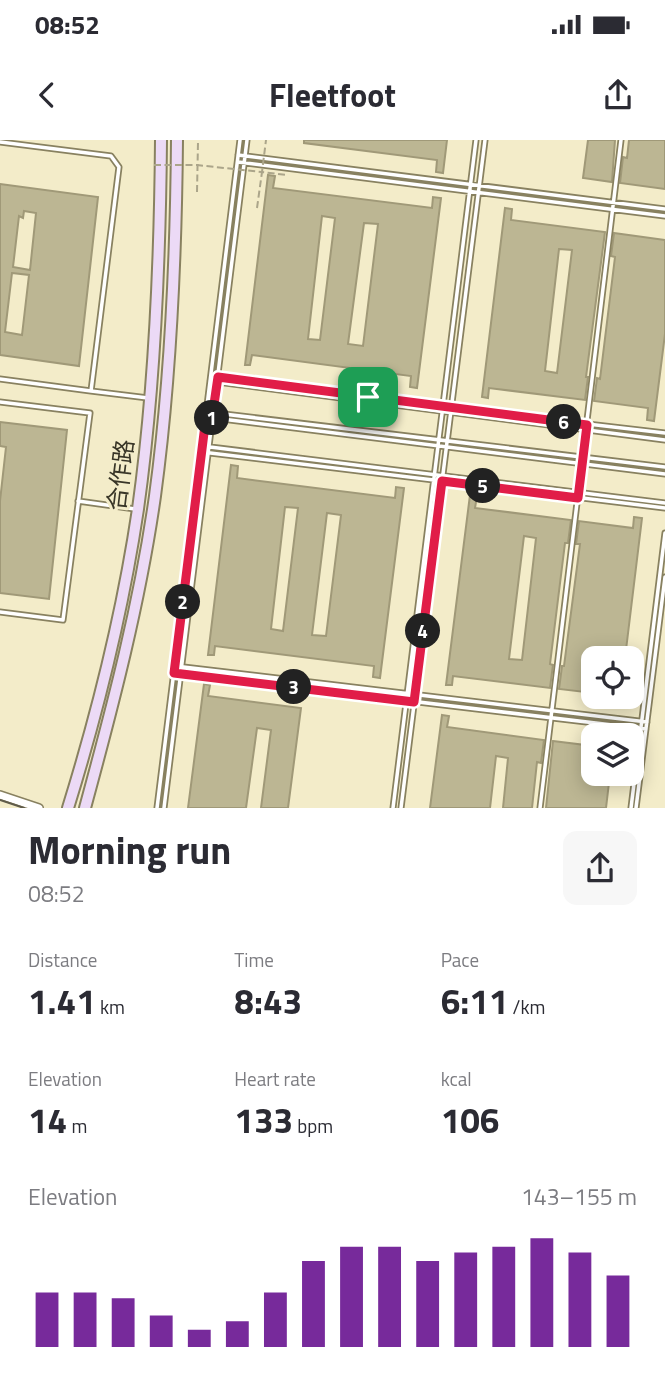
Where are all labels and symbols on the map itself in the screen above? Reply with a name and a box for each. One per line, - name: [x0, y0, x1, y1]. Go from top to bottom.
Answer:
- pin: [338, 367, 398, 427]
- pin: 1: [194, 400, 230, 436]
- pin: 6: [546, 404, 582, 440]
- street label: 合作路: [98, 437, 142, 513]
- pin: 5: [466, 468, 500, 504]
- pin: 2: [166, 584, 200, 620]
- pin: 4: [406, 614, 440, 648]
- pin: 3: [276, 670, 312, 704]

